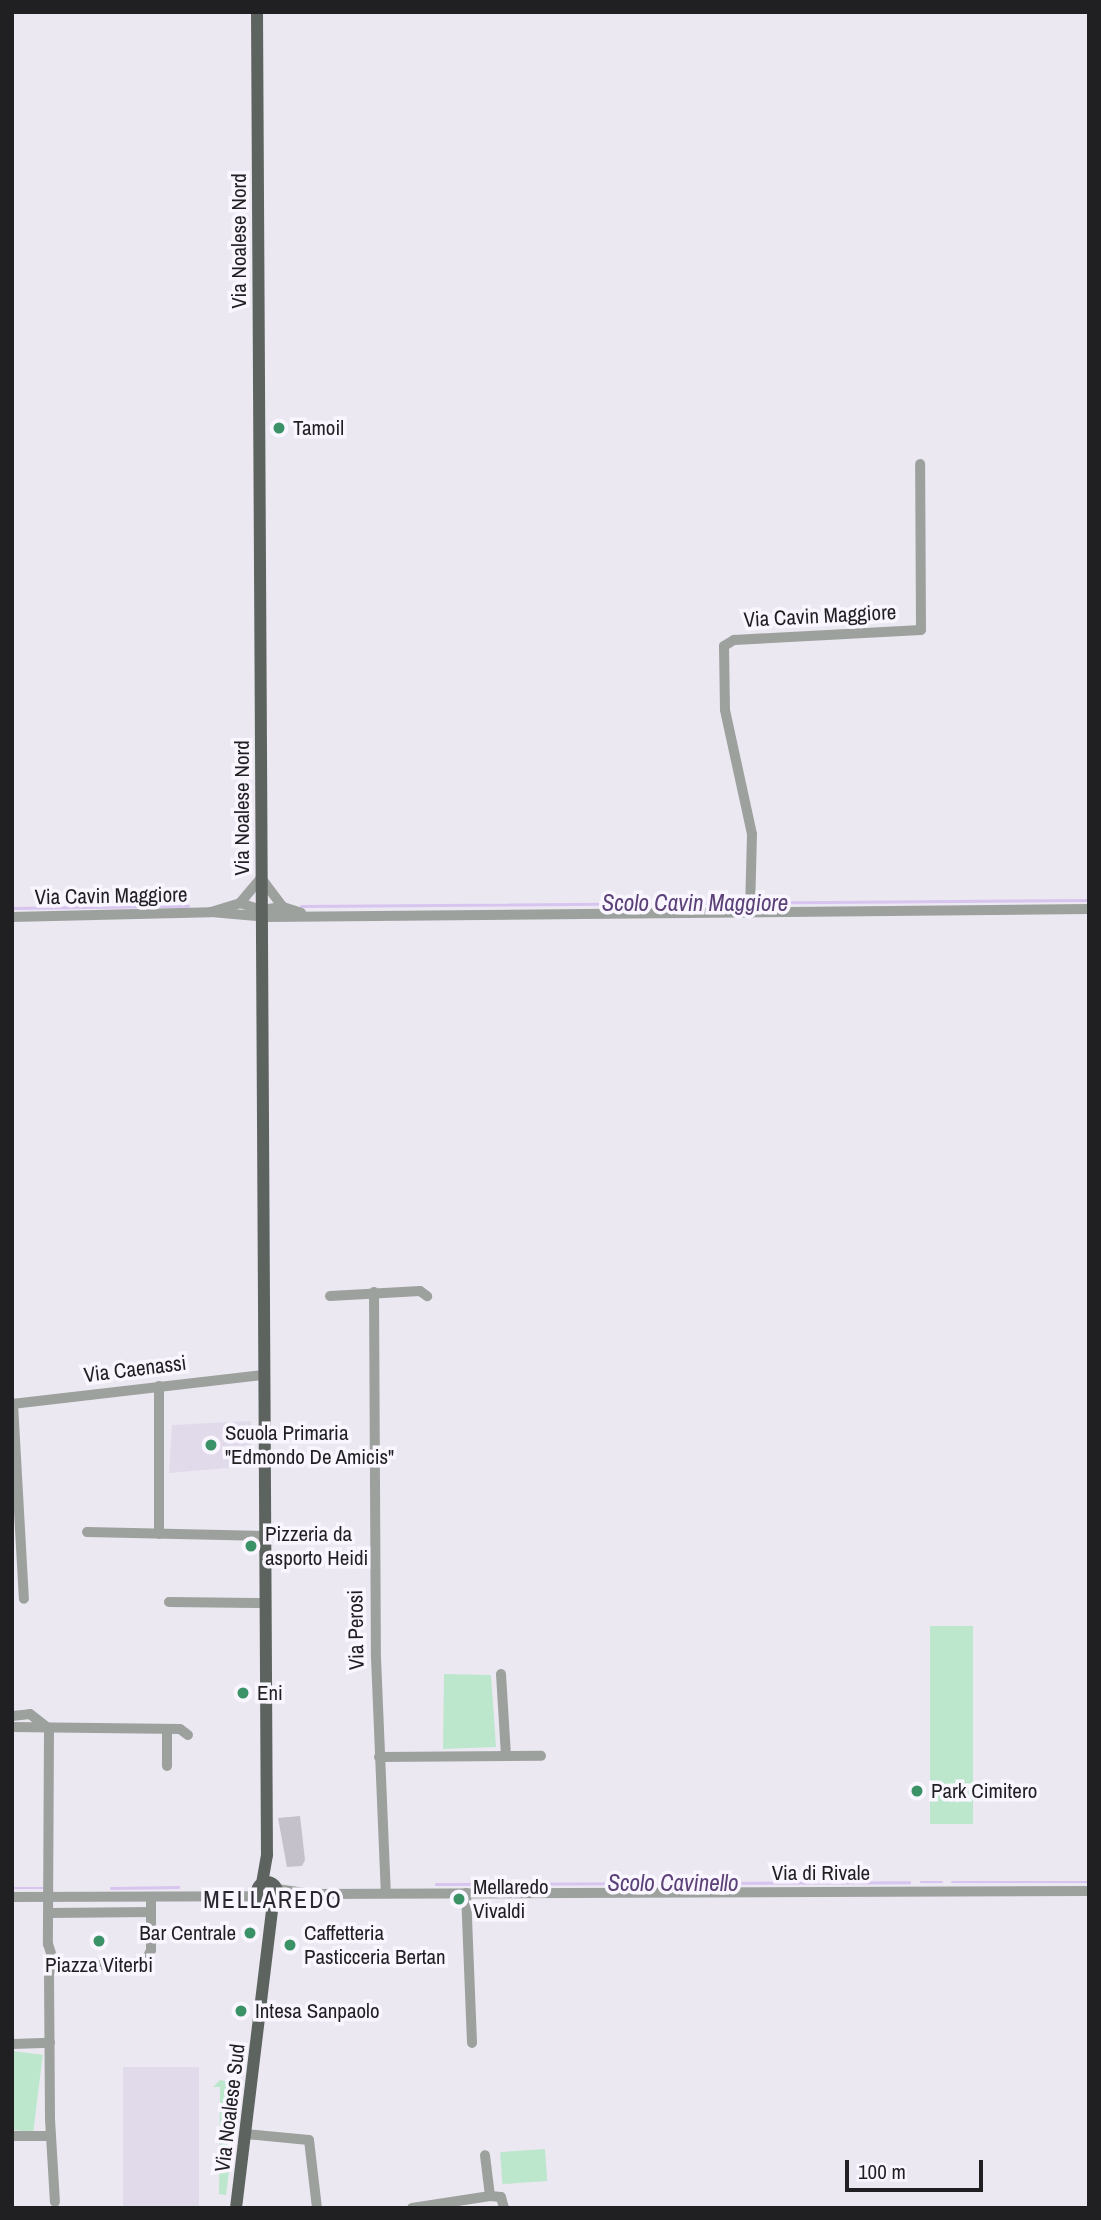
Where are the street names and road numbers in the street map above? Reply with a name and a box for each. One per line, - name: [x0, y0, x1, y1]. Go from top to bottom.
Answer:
- street label: Via Noalese Nord: [226, 173, 252, 309]
- street label: Via Cavin Maggiore: [743, 599, 897, 633]
- street label: Via Noalese Nord: [229, 740, 255, 876]
- street label: Via Cavin Maggiore: [34, 882, 188, 910]
- street label: Via Caenassi: [82, 1350, 188, 1388]
- street label: Via Perosi: [343, 1590, 369, 1670]
- street label: Via di Rivale: [772, 1860, 870, 1886]
- street label: Via Noalese Sud: [210, 2042, 250, 2174]

